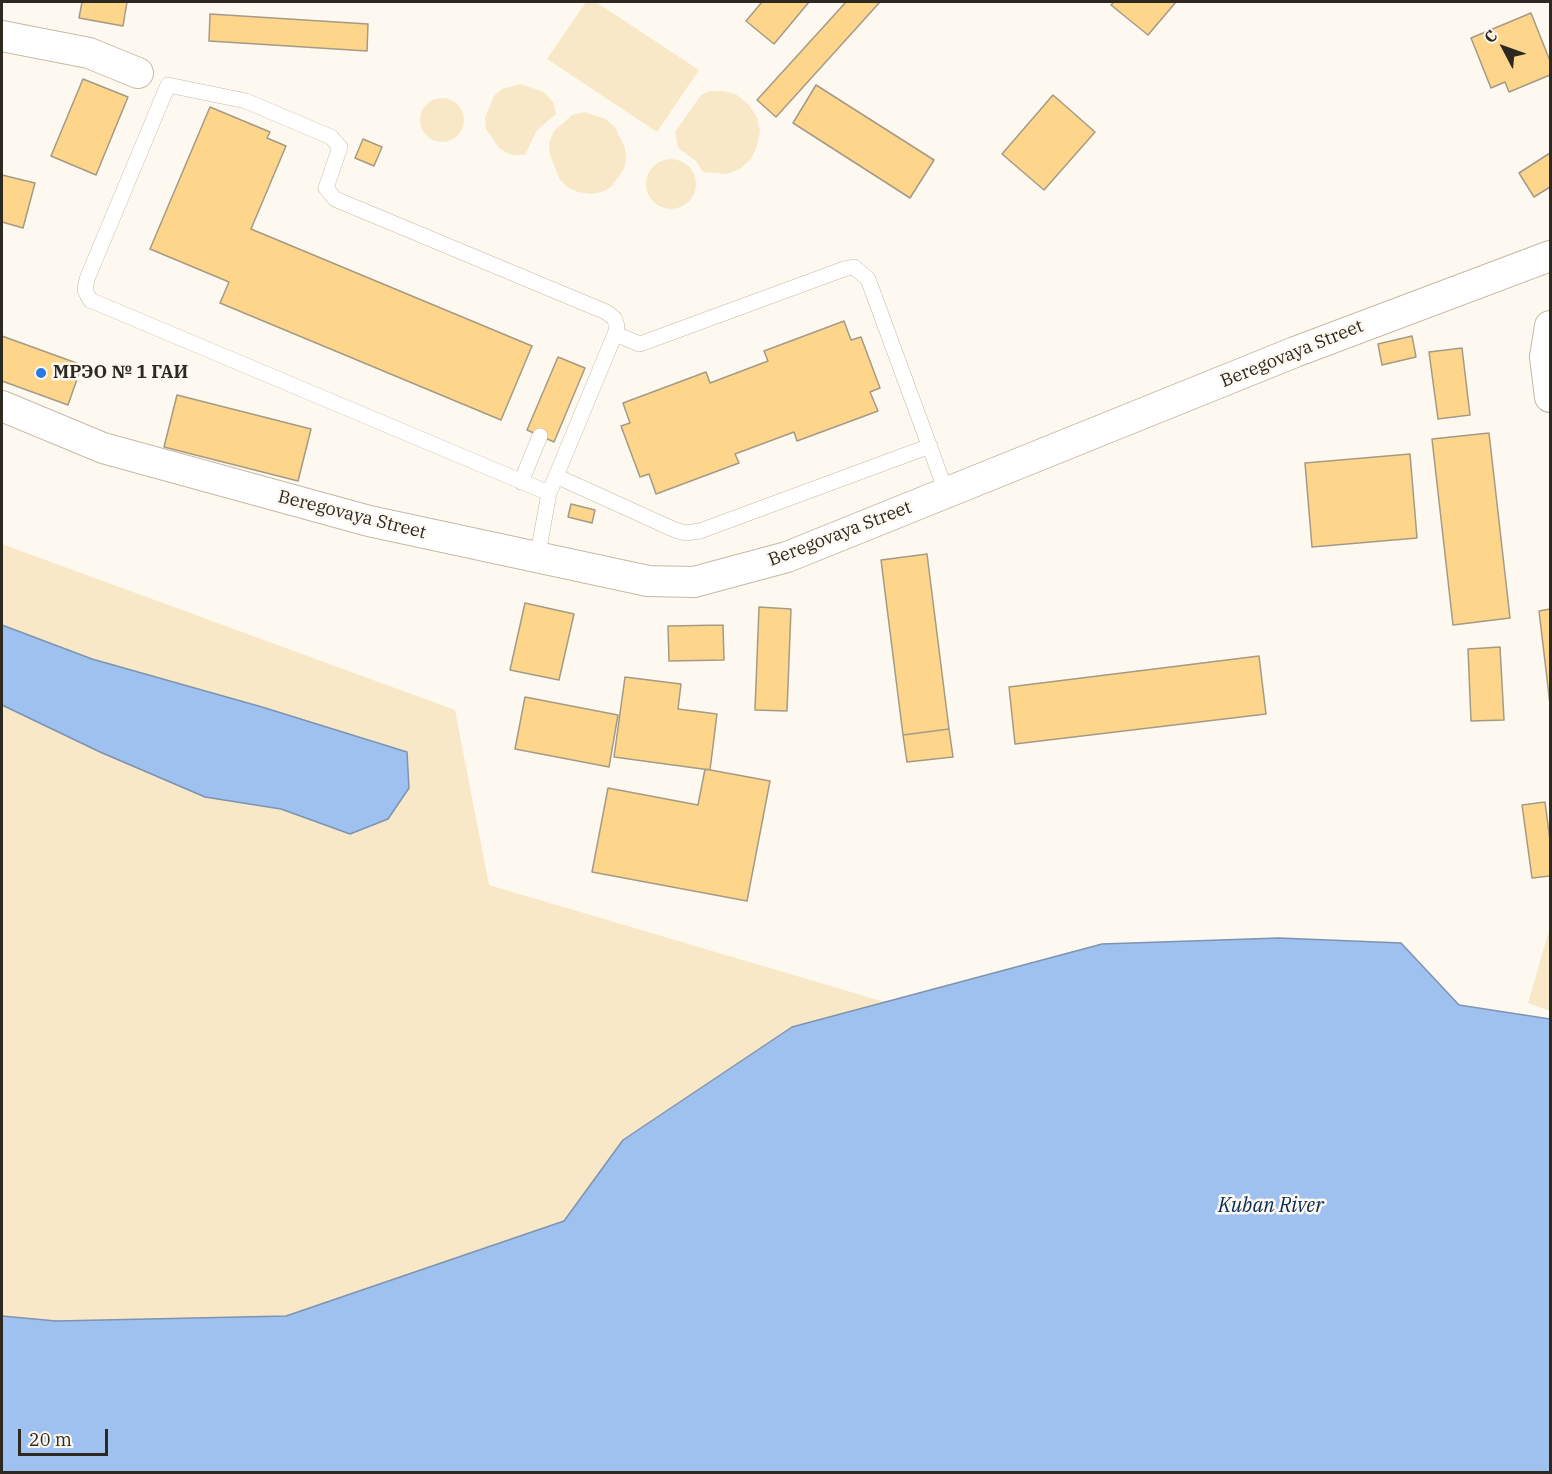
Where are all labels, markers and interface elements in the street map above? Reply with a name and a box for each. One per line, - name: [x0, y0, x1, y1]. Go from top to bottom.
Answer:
- north arrow: [1474, 18, 1534, 78]
- text: С: [1479, 26, 1501, 47]
- street label: Beregovaya Street: [1218, 316, 1366, 392]
- place label: МРЭО № 1 ГАИ: [53, 362, 188, 384]
- marker: МРЭО № 1 ГАИ: [34, 366, 48, 380]
- street label: Beregovaya Street: [276, 486, 428, 544]
- street label: Beregovaya Street: [765, 497, 915, 571]
- water label: Kuban River: [1218, 1194, 1324, 1218]
- scale bar: [21, 1417, 111, 1455]
- text: 20 m: [29, 1428, 72, 1451]

